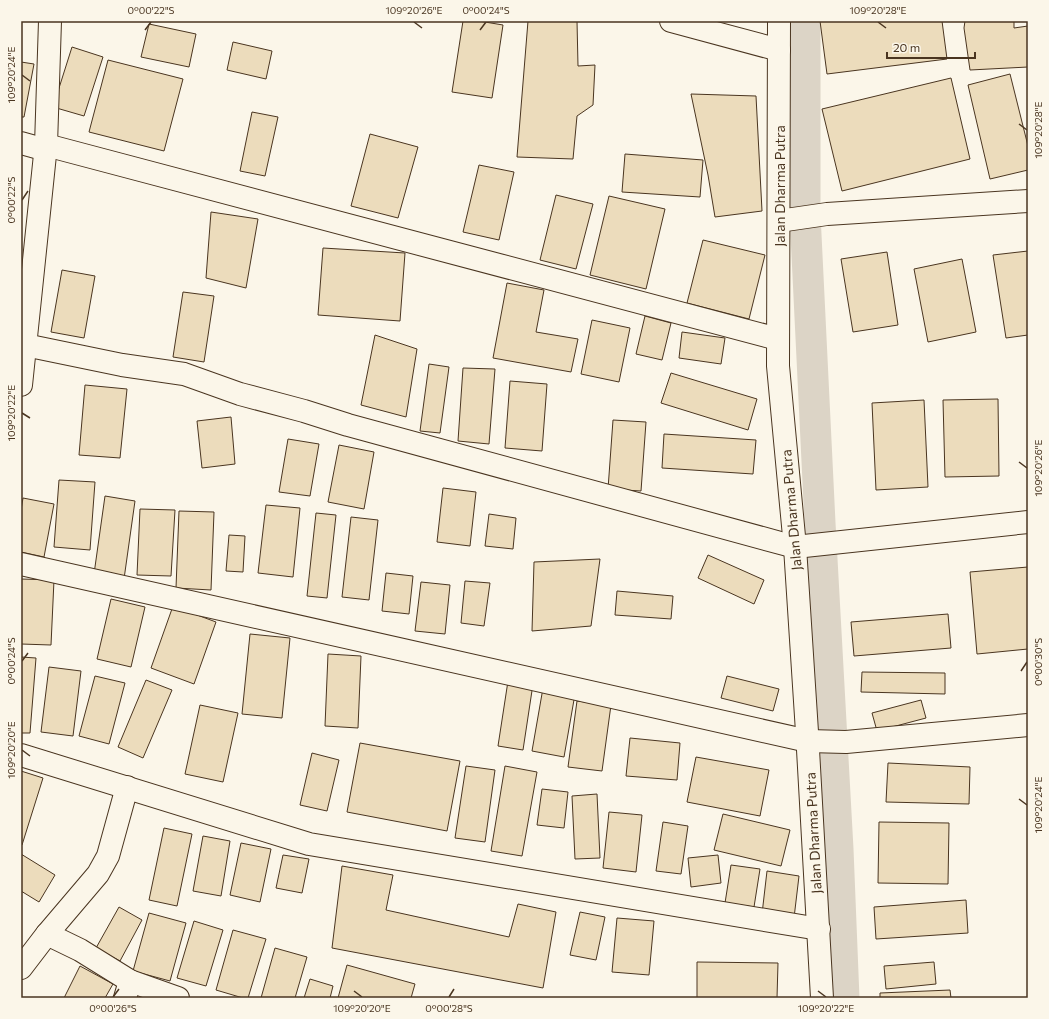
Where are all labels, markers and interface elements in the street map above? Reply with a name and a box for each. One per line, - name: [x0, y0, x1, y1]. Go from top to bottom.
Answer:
- text: 0°00'22"S: [128, 4, 175, 16]
- text: 109°20'26"E: [386, 4, 442, 16]
- text: 0°00'24"S: [462, 4, 510, 16]
- text: 109°20'28"E: [850, 4, 906, 16]
- scale bar: [887, 34, 975, 60]
- text: 20 m: [893, 40, 920, 54]
- text: 109°20'24"E: [5, 47, 17, 103]
- text: 109°20'28"E: [1032, 102, 1044, 158]
- street label: Jalan Dharma Putra: [771, 125, 788, 247]
- text: 0°00'22"S: [5, 176, 17, 223]
- text: 109°20'22"E: [5, 385, 17, 441]
- text: 109°20'26"E: [1032, 440, 1044, 496]
- street label: Jalan Dharma Putra: [777, 449, 805, 571]
- text: 0°00'24"S: [5, 637, 17, 685]
- text: 0°00'30"S: [1032, 638, 1044, 686]
- text: 109°20'20"E: [5, 721, 17, 779]
- street label: Jalan Dharma Putra: [801, 772, 825, 894]
- text: 109°20'24"E: [1032, 777, 1044, 833]
- text: 0°00'26"S: [89, 1002, 137, 1014]
- text: 109°20'20"E: [333, 1002, 391, 1014]
- text: 0°00'28"S: [425, 1002, 473, 1014]
- text: 109°20'22"E: [798, 1002, 854, 1014]

